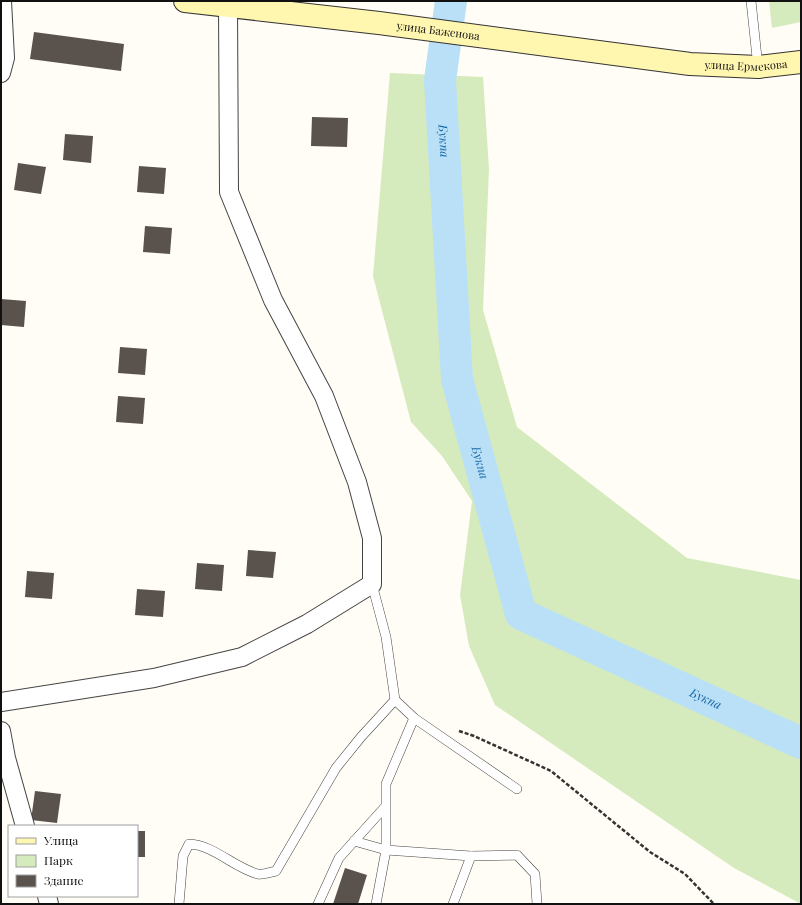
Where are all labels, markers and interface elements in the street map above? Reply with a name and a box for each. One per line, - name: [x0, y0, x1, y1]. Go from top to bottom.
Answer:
- street label: улица Баженова: [395, 17, 481, 43]
- street label: улица Ермекова: [703, 56, 788, 74]
- water label: Букпа: [435, 123, 453, 158]
- water label: Букпа: [468, 443, 493, 480]
- water label: Букпа: [687, 684, 724, 712]
- legend: [8, 825, 138, 897]
- text: Улица: [43, 832, 78, 848]
- text: Парк: [44, 852, 73, 868]
- text: Здание: [44, 872, 84, 888]

